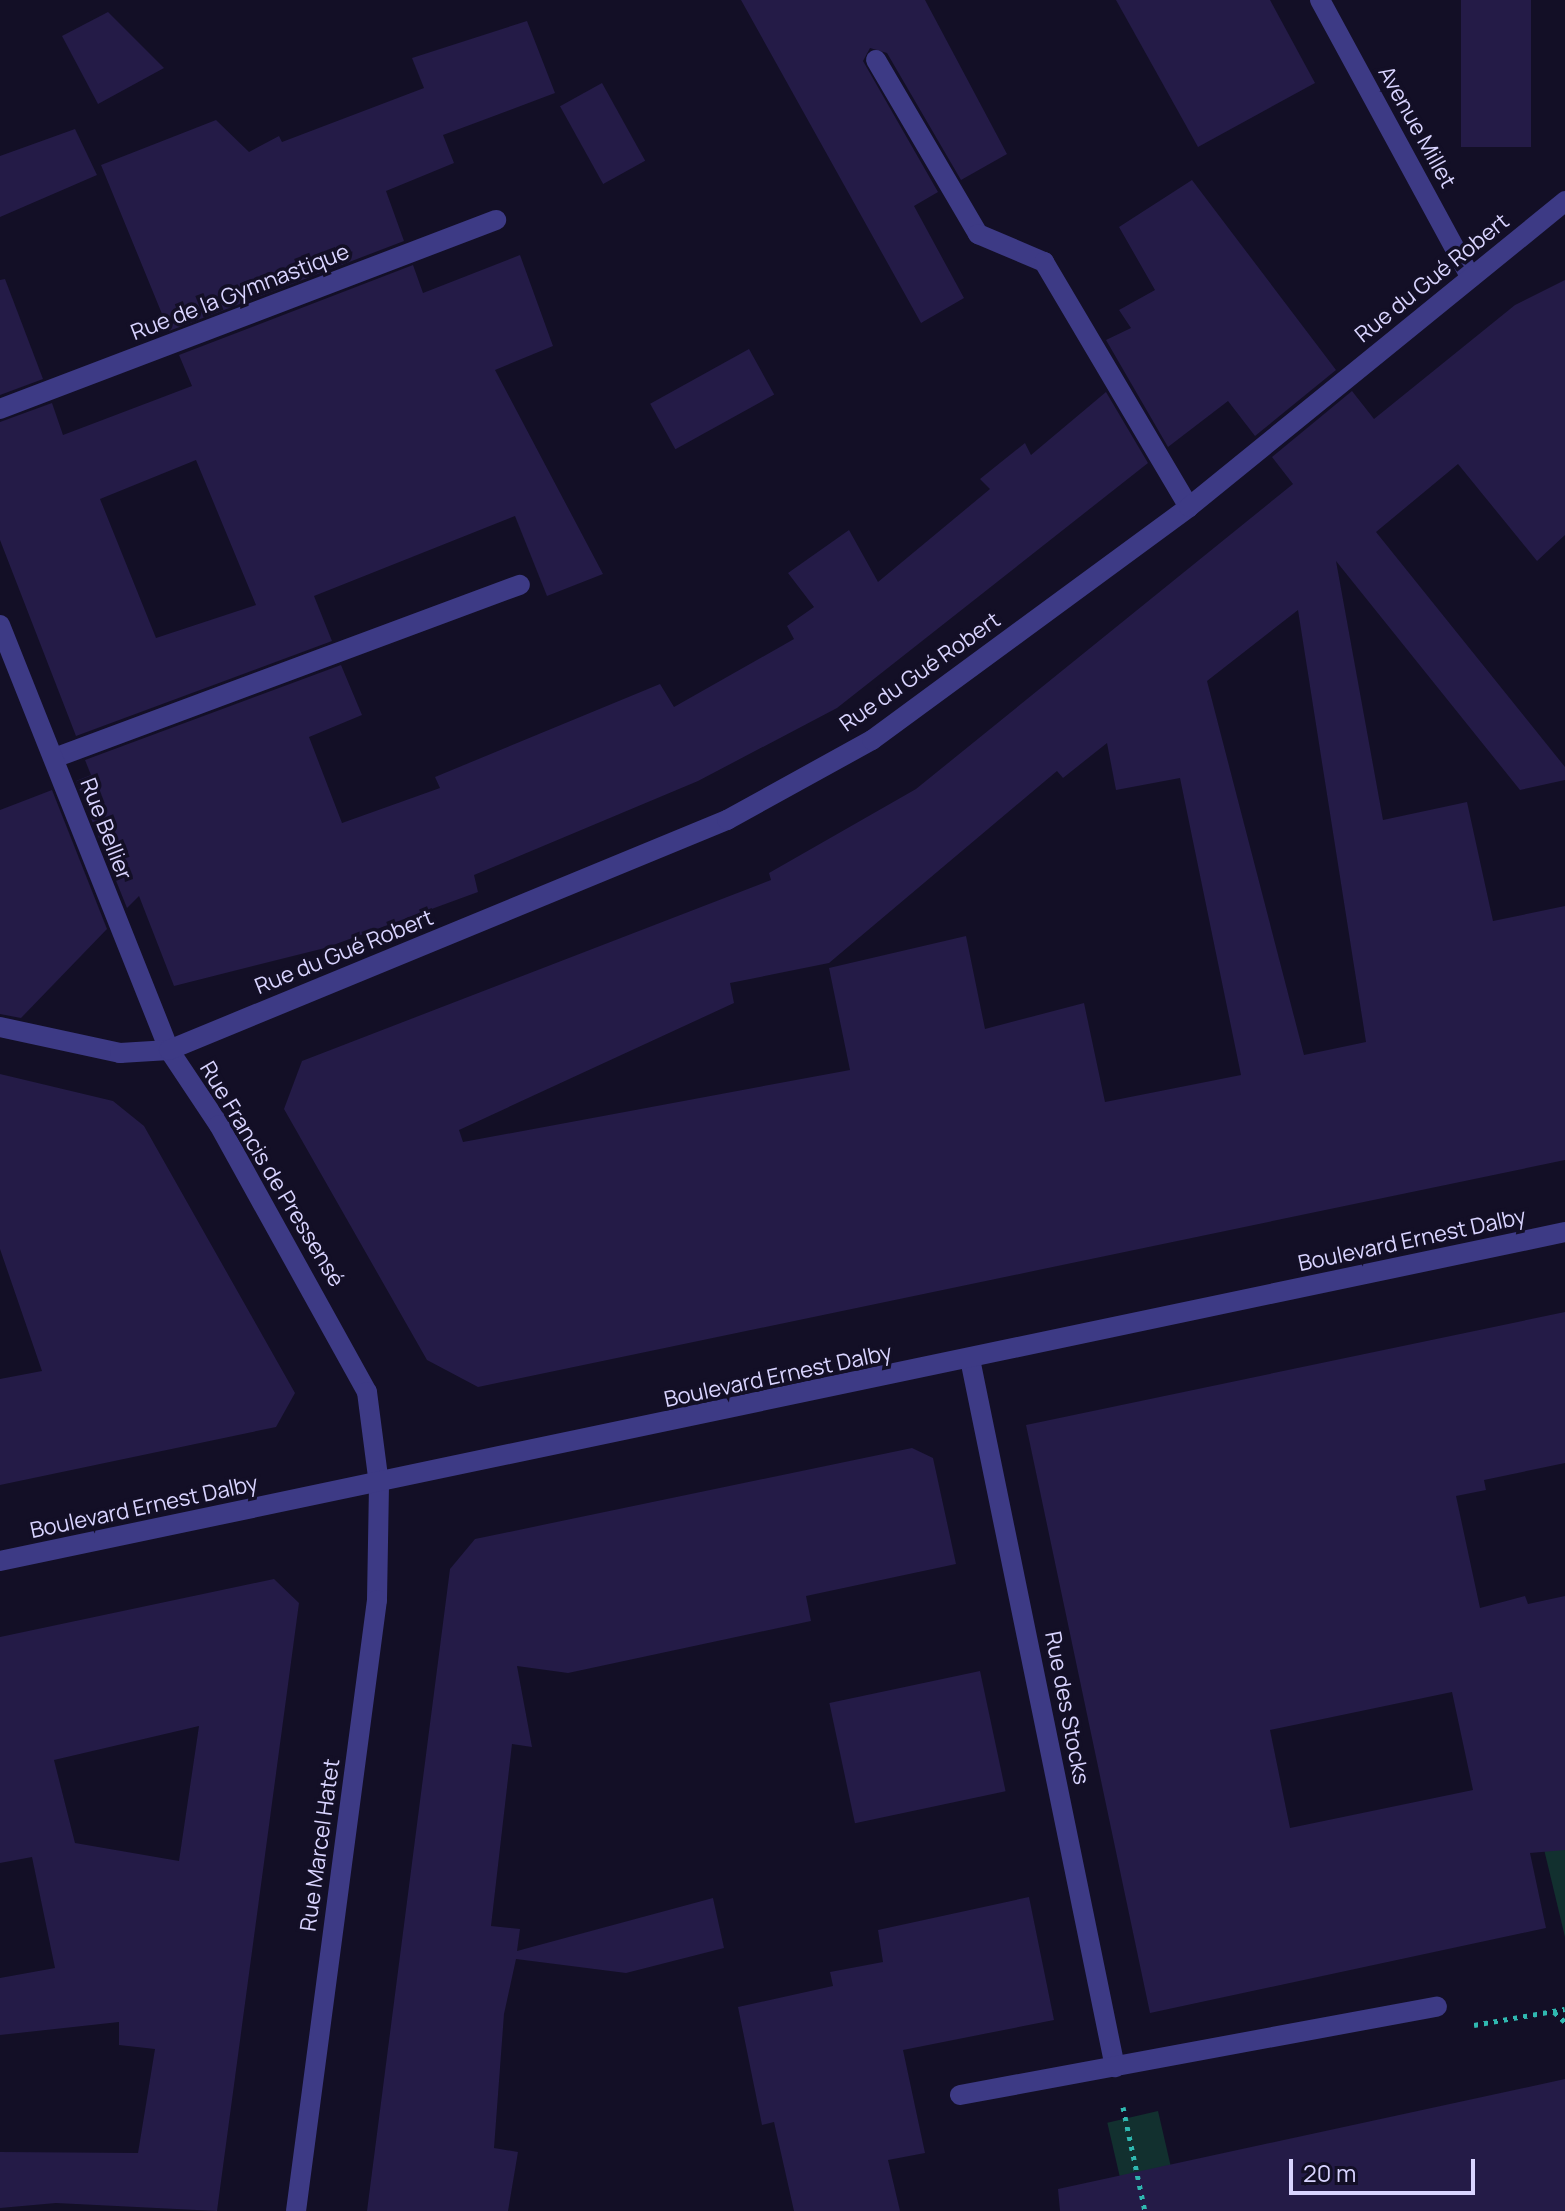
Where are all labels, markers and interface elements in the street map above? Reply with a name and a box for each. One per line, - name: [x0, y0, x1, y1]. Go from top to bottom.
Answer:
- street label: Avenue Millet: [1373, 61, 1461, 193]
- street label: Rue du Gué Robert: [1350, 208, 1514, 348]
- street label: Rue de la Gymnastique: [127, 238, 353, 346]
- street label: Rue du Gué Robert: [835, 607, 1005, 737]
- street label: Rue Bellier: [75, 774, 137, 884]
- street label: Rue du Gué Robert: [251, 904, 437, 1000]
- street label: Rue Francis de Pressensé: [194, 1057, 350, 1291]
- street label: Boulevard Ernest Dalby: [1296, 1203, 1528, 1277]
- street label: Boulevard Ernest Dalby: [662, 1339, 894, 1413]
- street label: Boulevard Ernest Dalby: [28, 1470, 260, 1544]
- street label: Rue des Stocks: [1039, 1629, 1095, 1787]
- street label: Rue Marcel Hatet: [295, 1757, 345, 1933]
- scale bar: [1293, 2143, 1479, 2193]
- text: 20 m: [1303, 2156, 1356, 2189]

